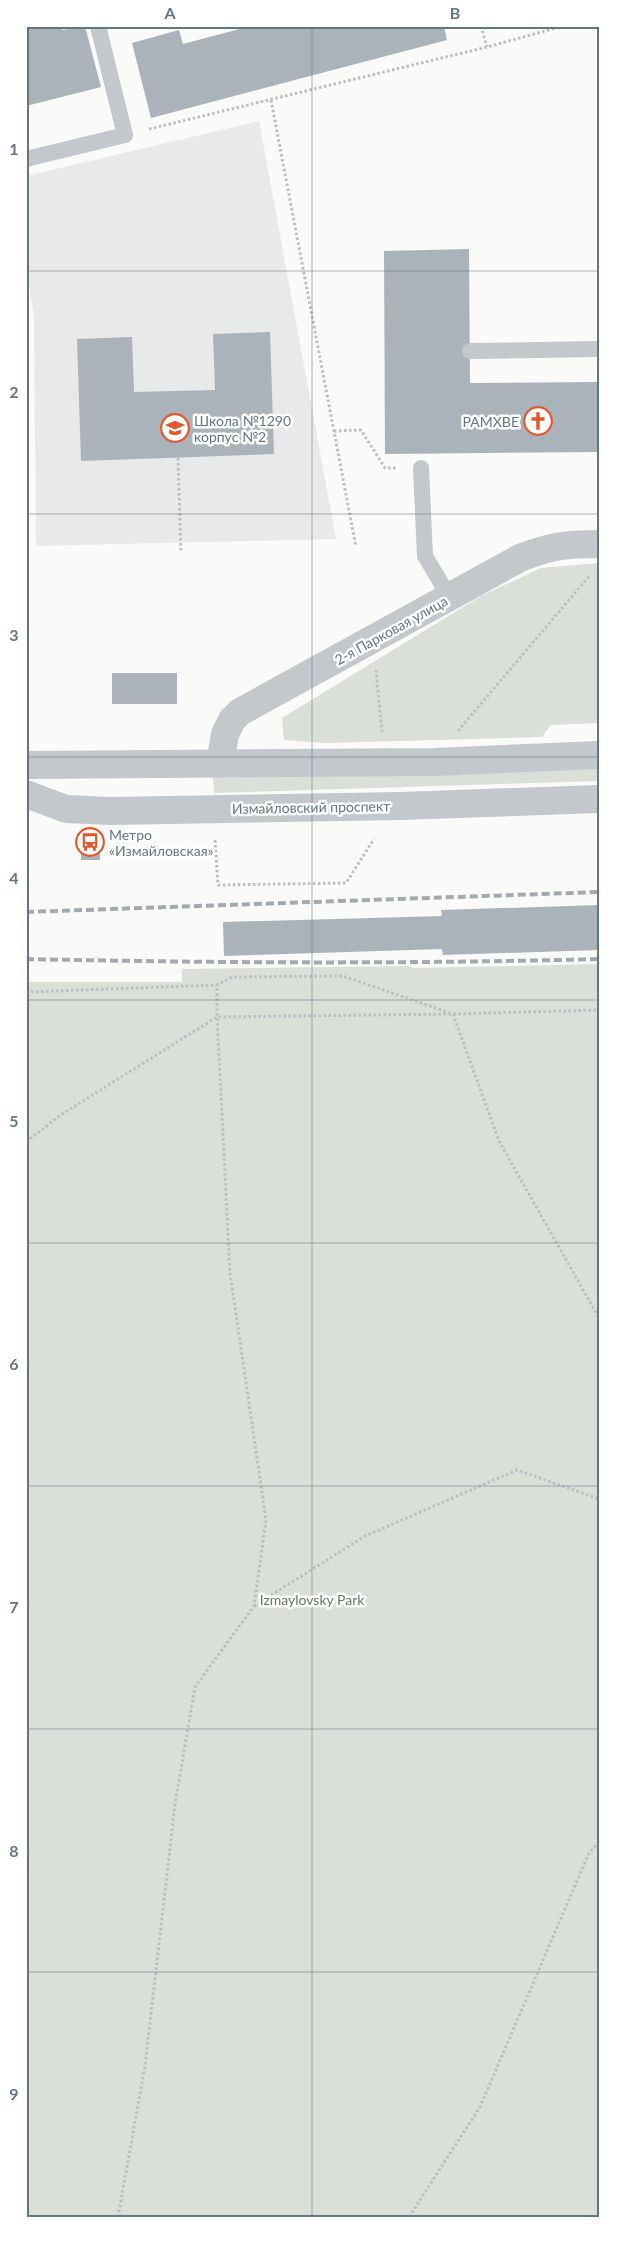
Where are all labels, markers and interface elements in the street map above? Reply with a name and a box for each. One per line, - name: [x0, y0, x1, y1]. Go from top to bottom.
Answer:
- text: A: [163, 3, 176, 22]
- text: B: [450, 3, 460, 22]
- text: 1: [9, 139, 19, 158]
- text: 2: [9, 382, 19, 401]
- church icon: РАМХВЕ: [523, 406, 553, 436]
- place label: Школа №1290 корпус №2: [194, 412, 291, 445]
- school or university icon: Школа №1290 корпус №2: [160, 413, 190, 443]
- place label: РАМХВЕ: [463, 413, 519, 430]
- street label: 2-я Парковая улица: [332, 592, 450, 668]
- text: 3: [9, 625, 19, 644]
- street label: Измайловский проспект: [232, 797, 390, 817]
- place label: Метро «Измайловская»: [109, 826, 214, 859]
- bus stop icon: Метро «Измайловская»: [75, 827, 105, 857]
- text: 4: [9, 868, 19, 887]
- text: 5: [9, 1111, 19, 1130]
- text: 6: [9, 1354, 19, 1373]
- park label: Izmaylovsky Park: [260, 1591, 365, 1608]
- text: 7: [9, 1597, 19, 1616]
- text: 8: [9, 1841, 19, 1860]
- text: 9: [9, 2084, 19, 2103]

